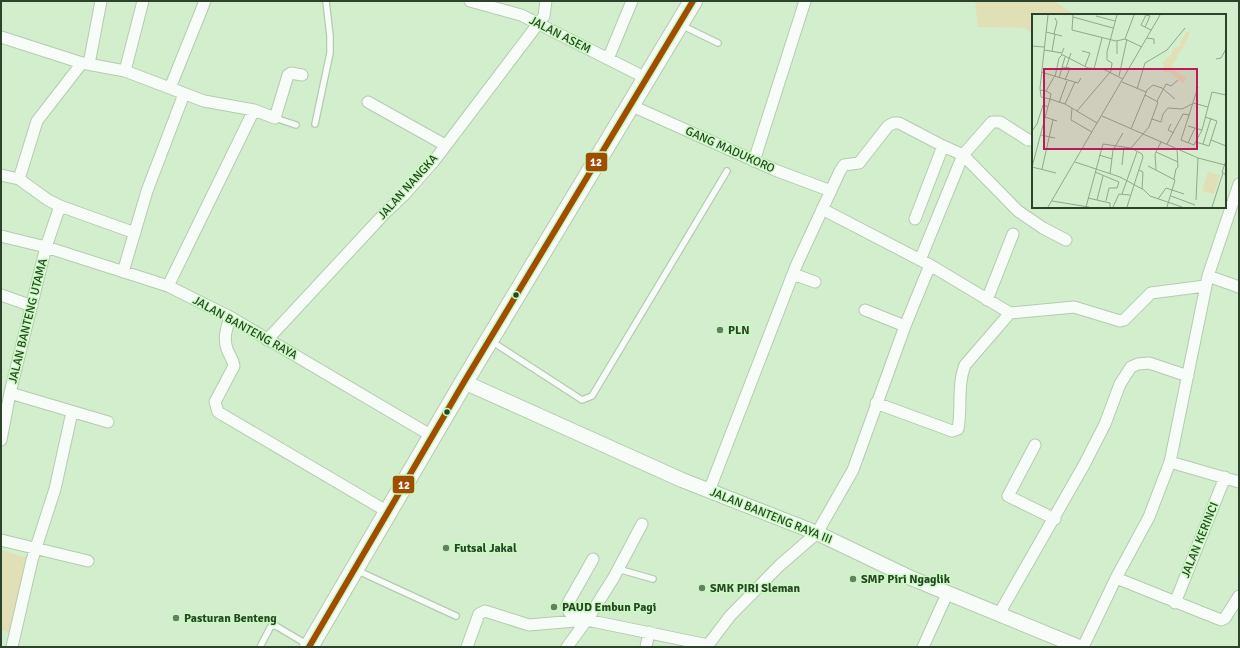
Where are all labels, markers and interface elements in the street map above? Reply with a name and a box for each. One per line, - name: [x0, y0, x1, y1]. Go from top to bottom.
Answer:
- street label: JALAN ASEM: [527, 13, 593, 57]
- inset map: [1032, 14, 1226, 208]
- street label: GANG MADUKORO: [683, 124, 777, 176]
- street label: JALAN NANGKA: [375, 151, 442, 223]
- line badge: 12: [585, 152, 608, 172]
- text: 12: [590, 156, 602, 169]
- street label: JALAN BANTENG UTAMA: [5, 256, 51, 385]
- unlabelled marker: [511, 290, 521, 300]
- street label: JALAN BANTENG RAYA: [190, 293, 301, 363]
- place label: PLN: [728, 323, 750, 338]
- marker: PLN: [715, 325, 725, 335]
- unlabelled marker: [442, 407, 452, 417]
- line badge: 12: [392, 475, 415, 494]
- text: 12: [398, 479, 410, 492]
- street label: JALAN BANTENG RAYA III: [708, 485, 834, 547]
- street label: JALAN KERINCI: [1178, 500, 1222, 580]
- place label: Futsal Jakal: [454, 541, 517, 556]
- marker: Futsal Jakal: [441, 543, 451, 553]
- place label: SMP Piri Ngaglik: [861, 572, 951, 587]
- marker: SMP Piri Ngaglik: [848, 574, 858, 584]
- place label: SMK PIRI Sleman: [710, 581, 800, 596]
- marker: SMK PIRI Sleman: [697, 583, 707, 593]
- place label: PAUD Embun Pagi: [562, 600, 656, 615]
- marker: PAUD Embun Pagi: [549, 602, 559, 612]
- place label: Pasturan Benteng: [184, 611, 277, 626]
- marker: Pasturan Benteng: [171, 613, 181, 623]

